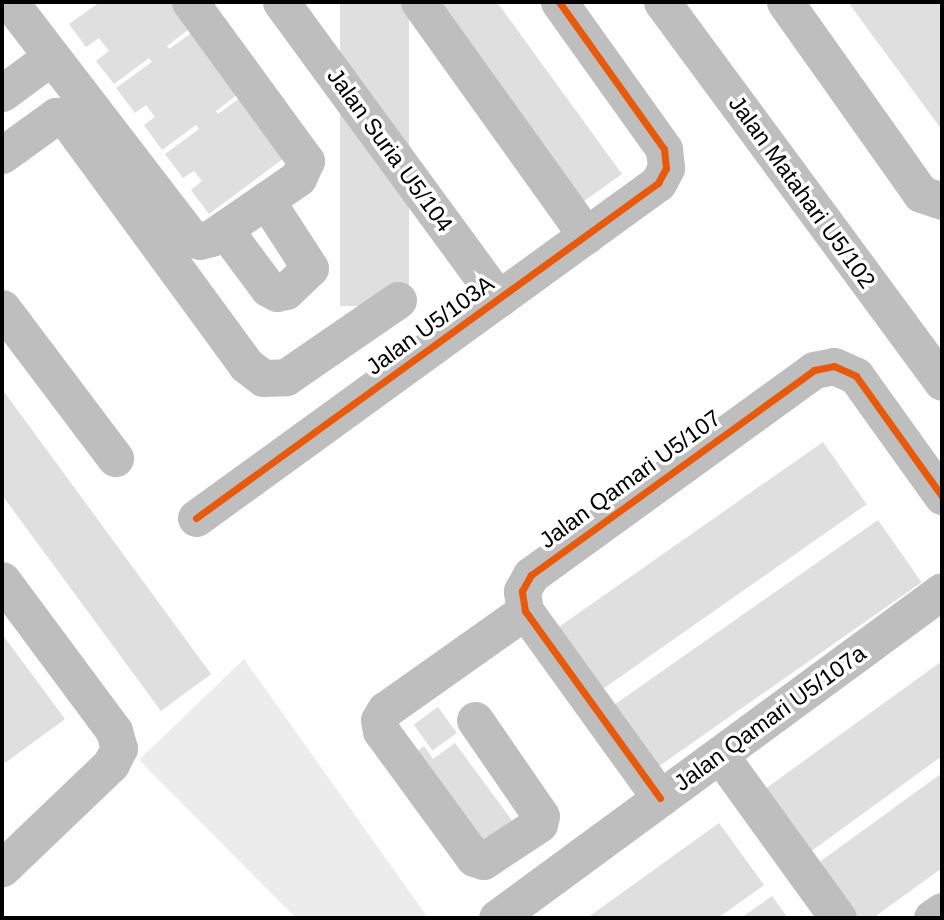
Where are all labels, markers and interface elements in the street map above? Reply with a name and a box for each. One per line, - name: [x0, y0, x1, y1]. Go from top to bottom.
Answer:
- street label: Jalan Suria U5/104: [321, 63, 459, 237]
- street label: Jalan Matahari U5/102: [723, 90, 881, 294]
- street label: Jalan U5/103A: [361, 269, 499, 381]
- street label: Jalan Qamari U5/107: [534, 404, 726, 554]
- street label: Jalan Qamari U5/107a: [669, 639, 871, 797]

